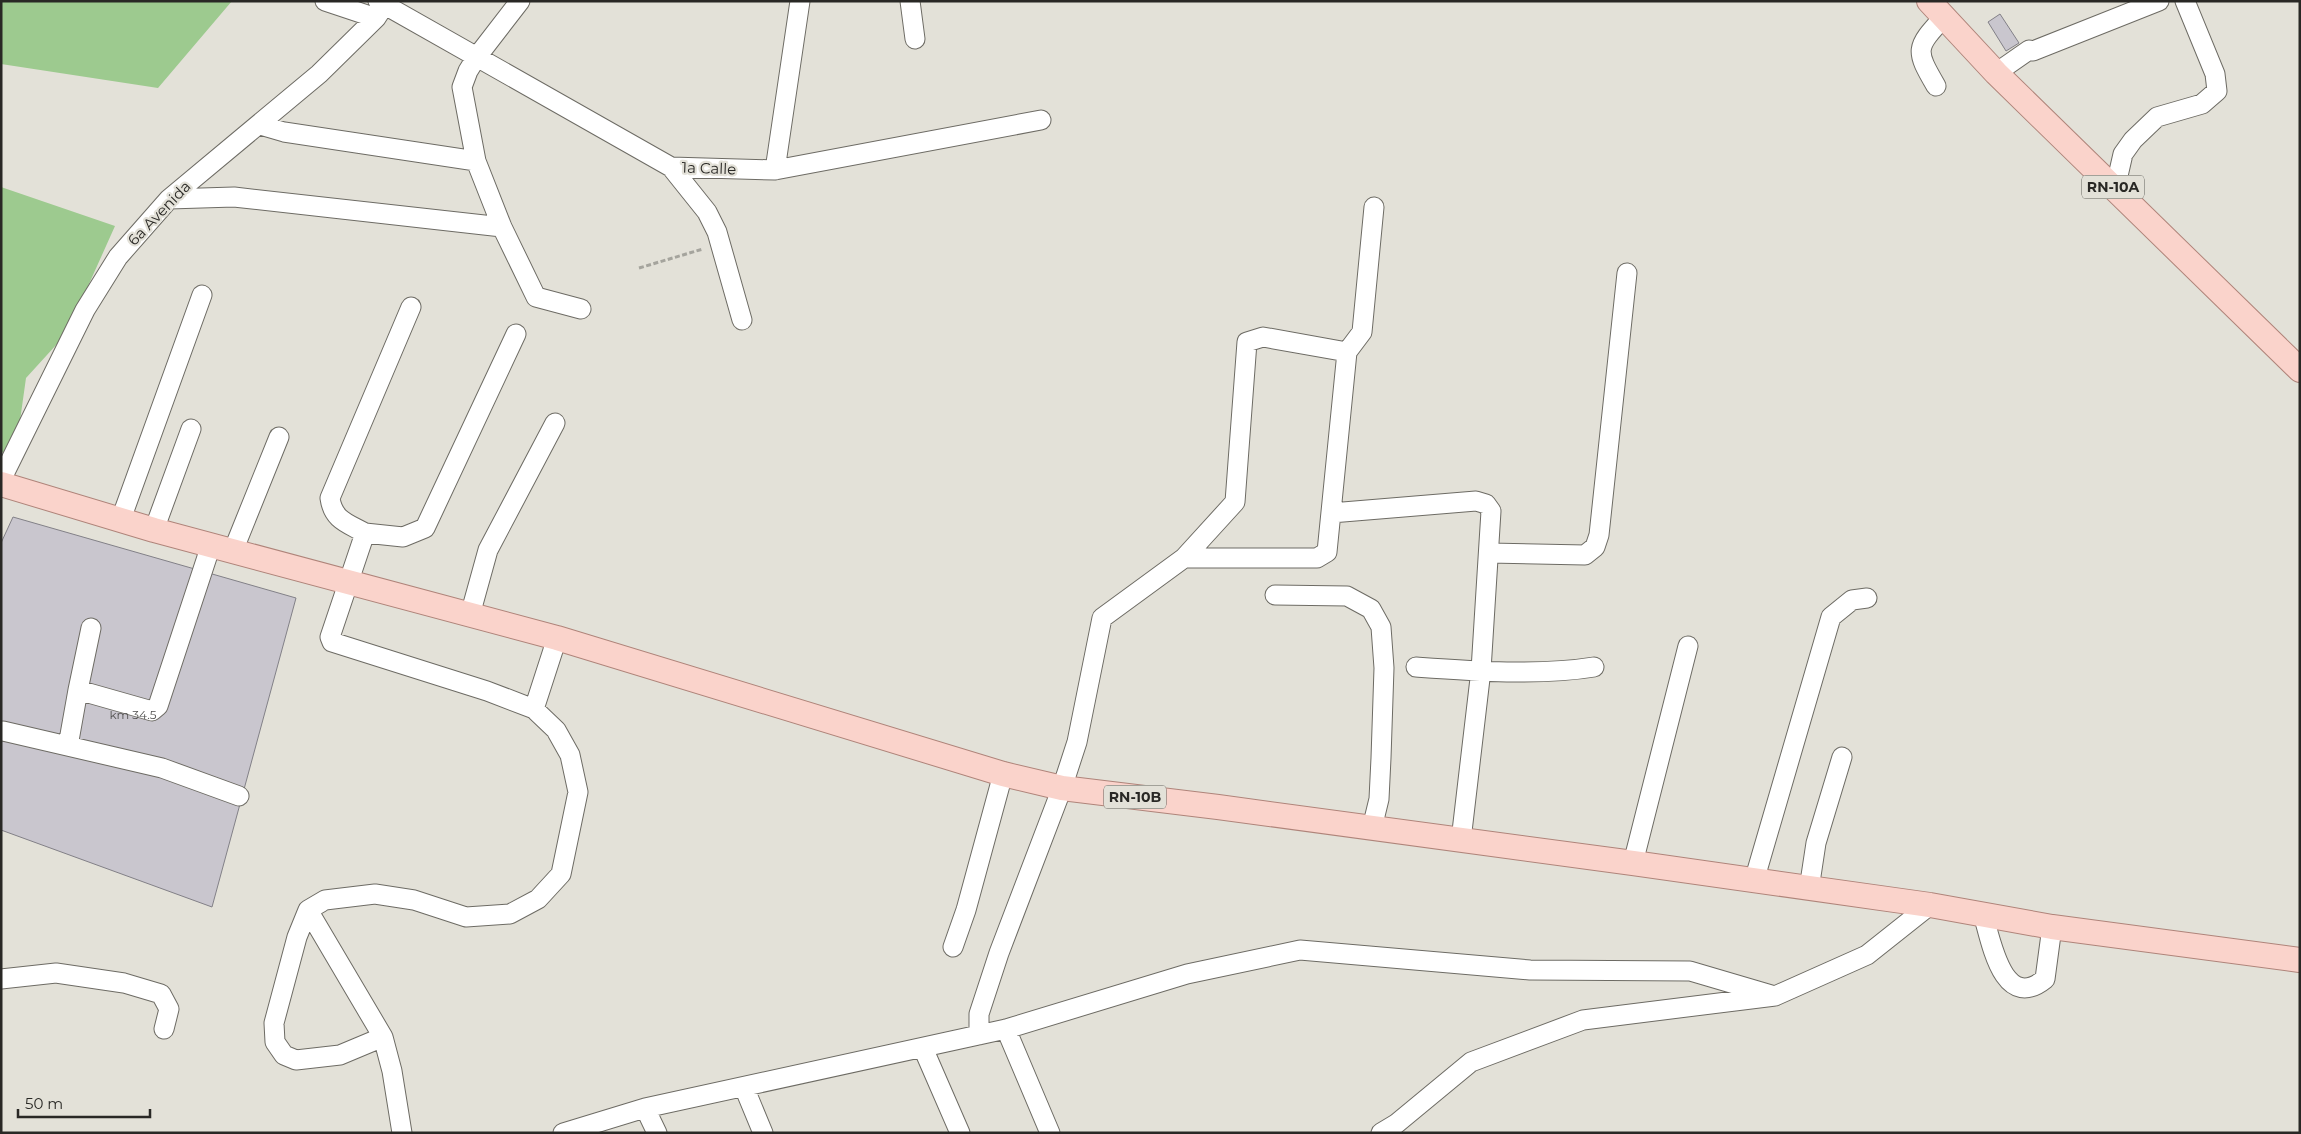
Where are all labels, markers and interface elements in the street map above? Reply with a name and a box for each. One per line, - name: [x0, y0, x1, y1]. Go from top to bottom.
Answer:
- street label: 1a Calle: [681, 158, 737, 178]
- road number: RN-10A: [2082, 176, 2144, 198]
- street label: 6a Avenida: [124, 177, 194, 249]
- house number: km 34.5: [109, 707, 157, 722]
- road number: RN-10B: [1104, 786, 1166, 809]
- scale bar: [18, 1086, 150, 1118]
- text: 50 m: [25, 1094, 63, 1113]

